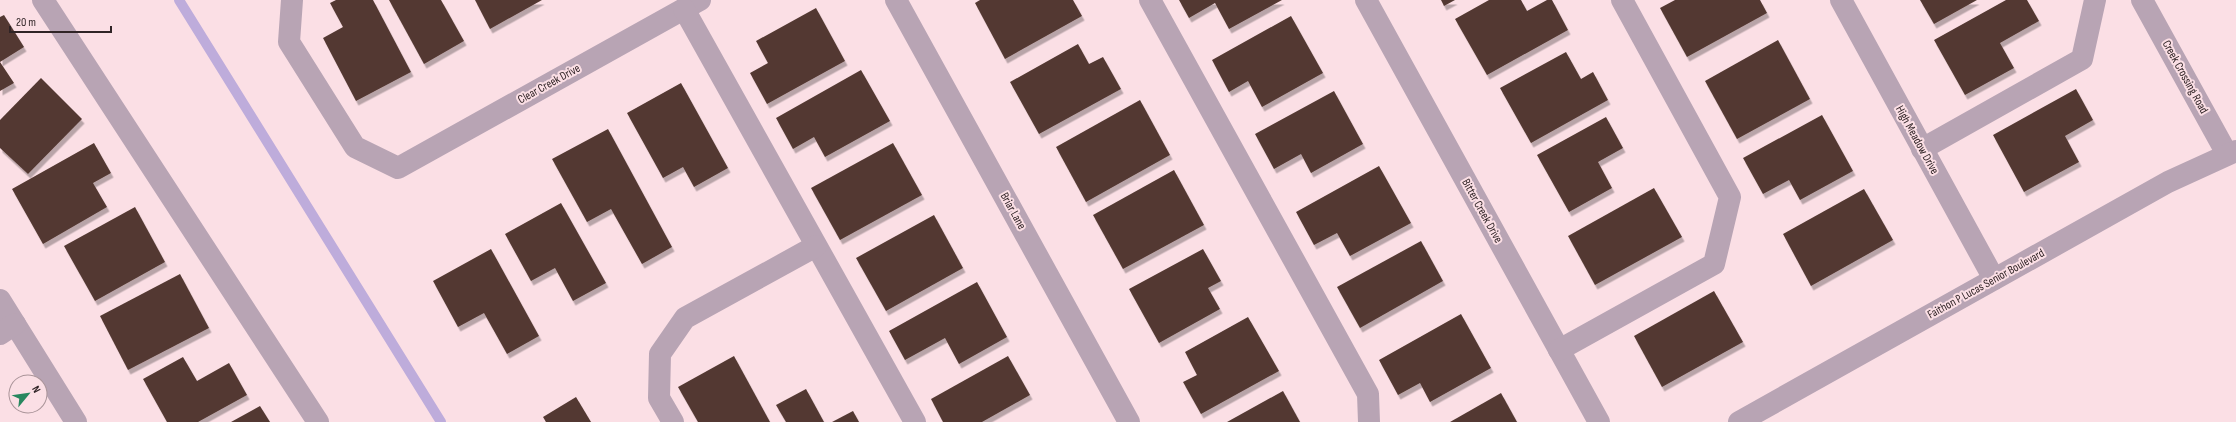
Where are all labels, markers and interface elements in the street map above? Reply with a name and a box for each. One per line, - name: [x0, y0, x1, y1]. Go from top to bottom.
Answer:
- scale bar: [10, 8, 111, 34]
- text: 20 m: [16, 15, 36, 30]
- street label: Creek Crossing Road: [2159, 38, 2211, 116]
- street label: Clear Creek Drive: [515, 61, 583, 107]
- street label: High Meadow Drive: [1892, 103, 1942, 177]
- street label: Bitter Creek Drive: [1458, 176, 1506, 246]
- street label: Briar Lane: [997, 190, 1029, 232]
- street label: Faithon P Lucas Senior Boulevard: [1925, 246, 2047, 322]
- north arrow: [8, 374, 48, 414]
- text: N: [29, 384, 43, 395]

